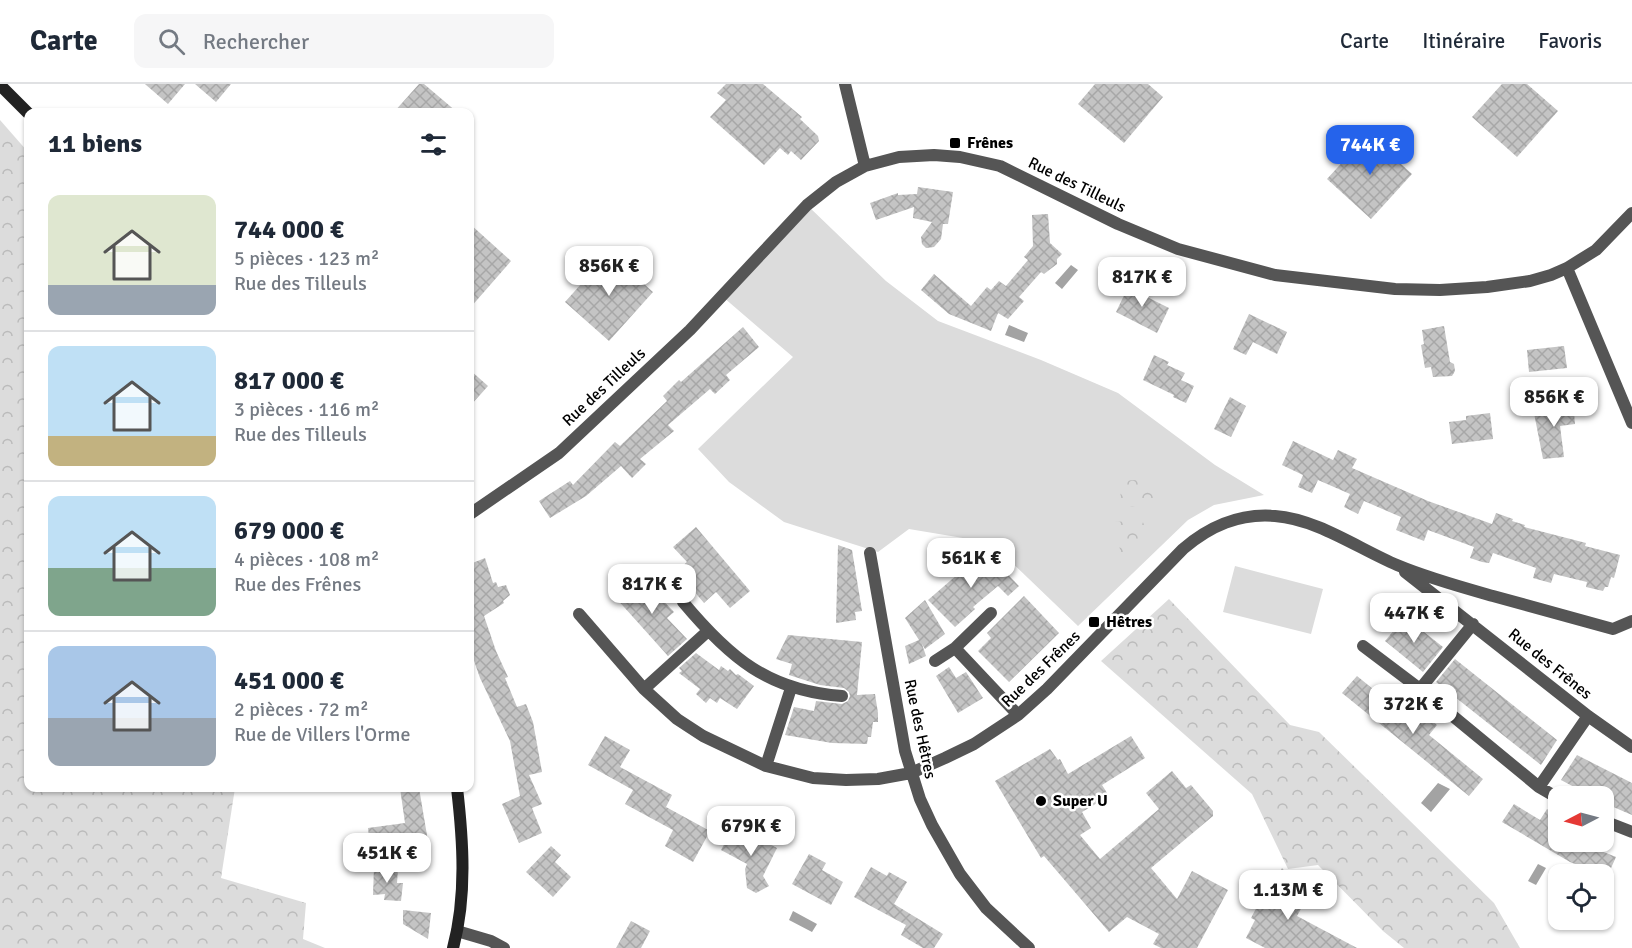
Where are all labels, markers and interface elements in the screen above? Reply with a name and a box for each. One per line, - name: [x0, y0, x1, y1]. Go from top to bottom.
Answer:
- search box: [134, 14, 554, 68]
- text: Carte: [30, 24, 98, 58]
- icon: search: [155, 25, 188, 58]
- text: Rechercher: [203, 28, 309, 55]
- text: Carte: [1340, 28, 1389, 54]
- text: Itinéraire: [1422, 28, 1505, 54]
- text: Favoris: [1538, 28, 1602, 54]
- pin: 744K €: [1321, 125, 1419, 176]
- text: 11 biens: [48, 128, 142, 160]
- icon: filters: [417, 128, 450, 161]
- text: 744K €: [1340, 132, 1400, 157]
- place label: Frênes: [967, 133, 1013, 153]
- marker: Frênes: [948, 136, 962, 150]
- street label: Rue des Tilleuls: [1025, 153, 1129, 217]
- text: 744 000 €: [234, 214, 344, 246]
- icon: home: [96, 219, 168, 291]
- text: 5 pièces · 123 m²: [234, 246, 379, 271]
- pin: 856K €: [560, 246, 658, 297]
- text: 856K €: [579, 253, 639, 278]
- pin: 817K €: [1093, 257, 1191, 308]
- text: 817K €: [1112, 264, 1172, 289]
- text: Rue des Tilleuls: [234, 271, 367, 296]
- street label: Rue des Tilleuls: [558, 343, 650, 431]
- text: 817 000 €: [234, 365, 344, 397]
- icon: home: [96, 370, 168, 442]
- pin: 856K €: [1505, 377, 1603, 428]
- text: 856K €: [1524, 384, 1584, 409]
- text: 3 pièces · 116 m²: [234, 397, 379, 422]
- text: Rue des Tilleuls: [234, 422, 367, 447]
- text: 679 000 €: [234, 515, 344, 547]
- icon: home: [96, 520, 168, 592]
- pin: 561K €: [922, 538, 1020, 589]
- text: 561K €: [941, 545, 1001, 570]
- text: 4 pièces · 108 m²: [234, 547, 379, 572]
- pin: 817K €: [603, 564, 701, 615]
- text: 817K €: [622, 571, 682, 596]
- text: Rue des Frênes: [234, 572, 361, 597]
- pin: 447K €: [1365, 593, 1463, 644]
- text: 447K €: [1384, 600, 1444, 625]
- place label: Hêtres: [1106, 612, 1152, 632]
- marker: Hêtres: [1087, 615, 1101, 629]
- street label: Rue des Frênes: [1504, 624, 1596, 704]
- street label: Rue des Frênes: [997, 626, 1085, 712]
- text: 451 000 €: [234, 665, 344, 697]
- icon: home: [96, 670, 168, 742]
- street label: Rue des Hêtres: [900, 677, 940, 781]
- pin: 372K €: [1364, 684, 1462, 735]
- text: 372K €: [1383, 691, 1443, 716]
- text: 2 pièces · 72 m²: [234, 697, 369, 722]
- text: Rue de Villers l'Orme: [234, 722, 411, 747]
- north arrow: [1548, 786, 1614, 852]
- map controls: [1548, 786, 1614, 930]
- place label: Super U: [1053, 791, 1108, 811]
- marker: Super U: [1034, 794, 1048, 808]
- pin: 679K €: [702, 806, 800, 857]
- text: 679K €: [721, 813, 781, 838]
- pin: 451K €: [338, 833, 436, 884]
- text: 451K €: [357, 840, 417, 865]
- button: locate: [1548, 864, 1614, 930]
- pin: 1.13M €: [1233, 870, 1343, 921]
- text: 1.13M €: [1253, 877, 1323, 902]

